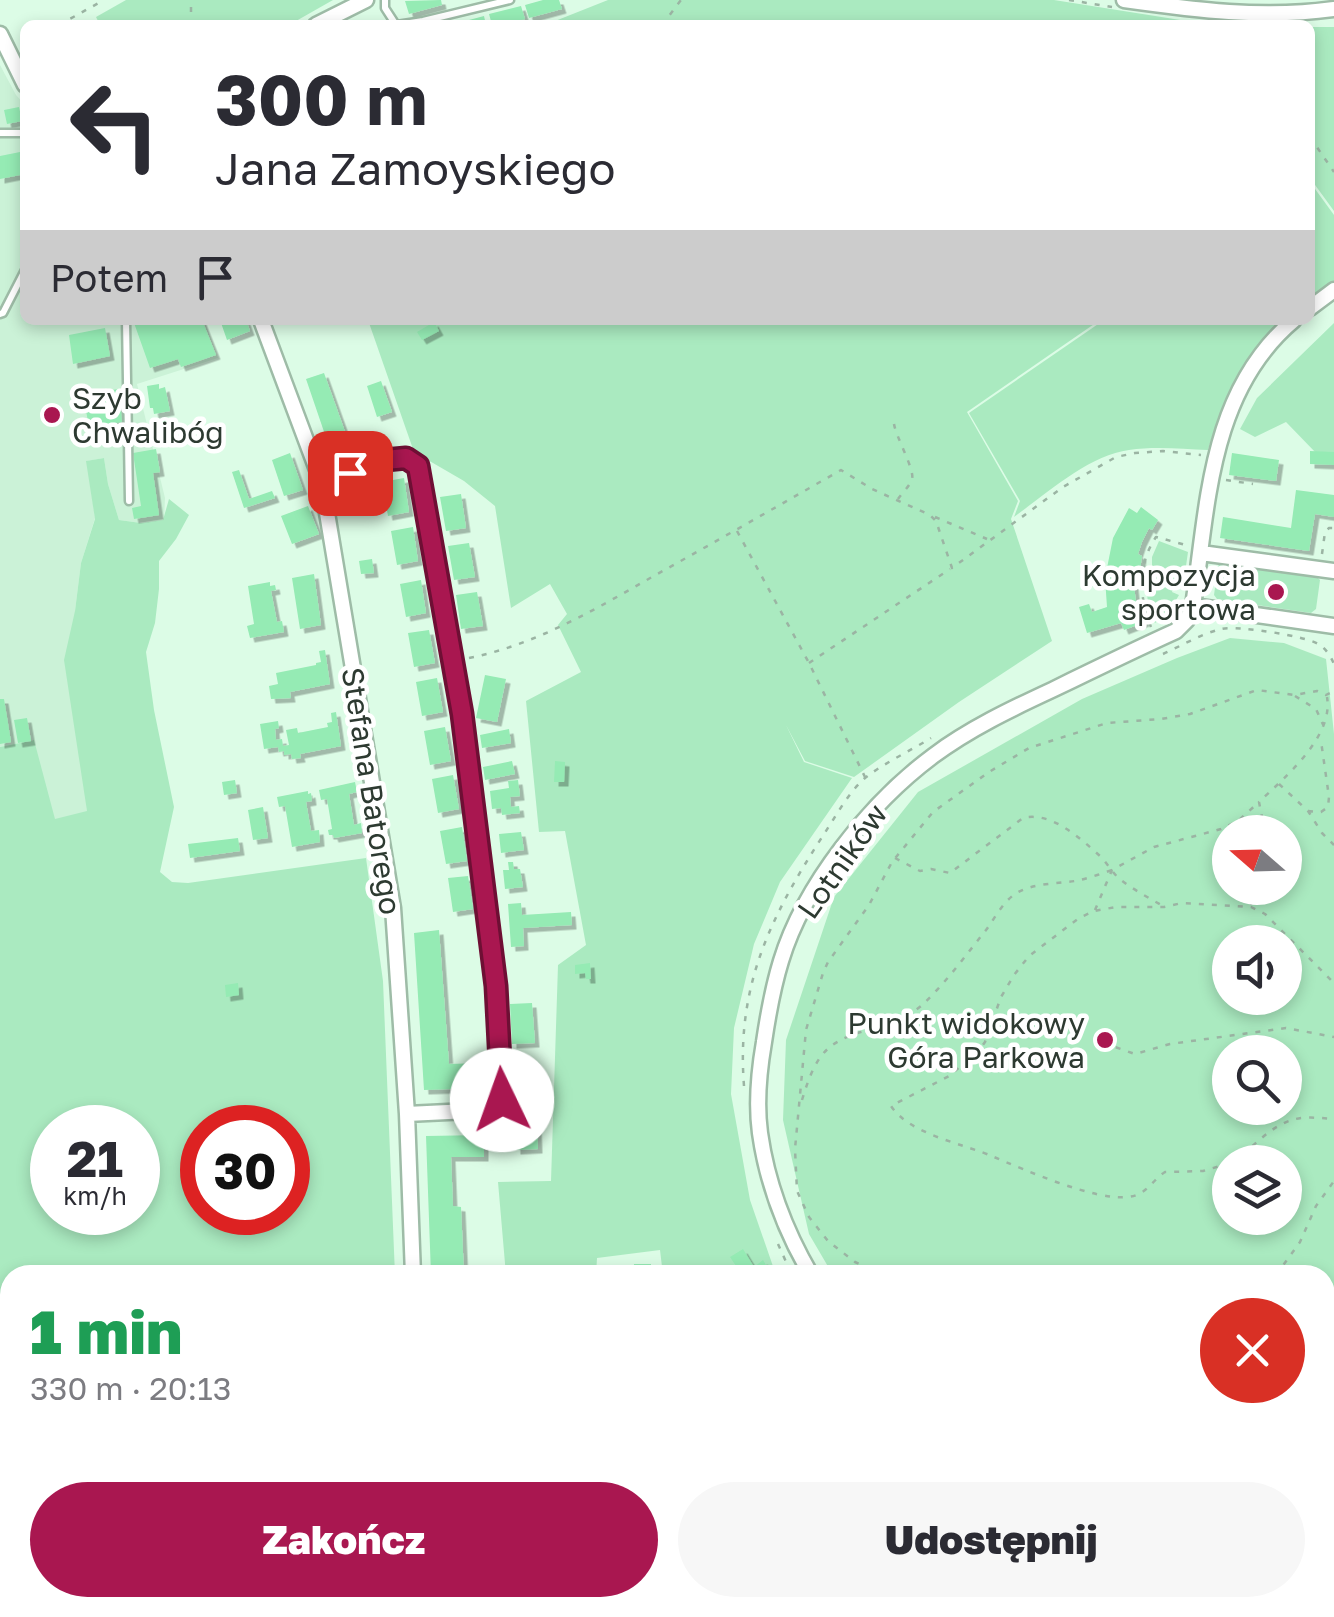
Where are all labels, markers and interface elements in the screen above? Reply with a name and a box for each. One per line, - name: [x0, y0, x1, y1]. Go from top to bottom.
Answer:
- text: 300 m: [215, 56, 427, 140]
- icon: left: [50, 60, 180, 190]
- text: Jana Zamoyskiego: [215, 141, 615, 195]
- icon: arrive: [188, 250, 243, 305]
- text: Potem: [50, 255, 168, 300]
- place label: Szyb Chwalibóg: [72, 380, 224, 450]
- marker: Szyb Chwalibóg: [41, 404, 63, 426]
- pin: [308, 431, 393, 516]
- icon: arrive: [323, 446, 378, 501]
- place label: Kompozycja sportowa: [1082, 557, 1256, 627]
- marker: Kompozycja sportowa: [1265, 581, 1287, 603]
- street label: Stefana Batorego: [335, 665, 409, 917]
- street label: Lotników: [790, 797, 894, 925]
- north arrow: [1212, 815, 1302, 905]
- map controls: [1212, 815, 1302, 1235]
- button: sound: [1212, 925, 1302, 1015]
- place label: Punkt widokowy Góra Parkowa: [847, 1005, 1085, 1075]
- marker: Punkt widokowy Góra Parkowa: [1094, 1029, 1116, 1051]
- button: search: [1212, 1035, 1302, 1125]
- position arrow: [450, 1048, 554, 1152]
- speed limit sign: 30: [180, 1105, 310, 1235]
- text: 21: [67, 1128, 123, 1188]
- button: layers: [1212, 1145, 1302, 1235]
- text: km/h: [63, 1180, 127, 1211]
- text: 1 min: [30, 1295, 182, 1367]
- button: close: [1200, 1298, 1305, 1403]
- text: 330 m · 20:13: [30, 1369, 231, 1407]
- button: Zakończ: [30, 1482, 658, 1597]
- button: Udostępnij: [678, 1482, 1305, 1597]

